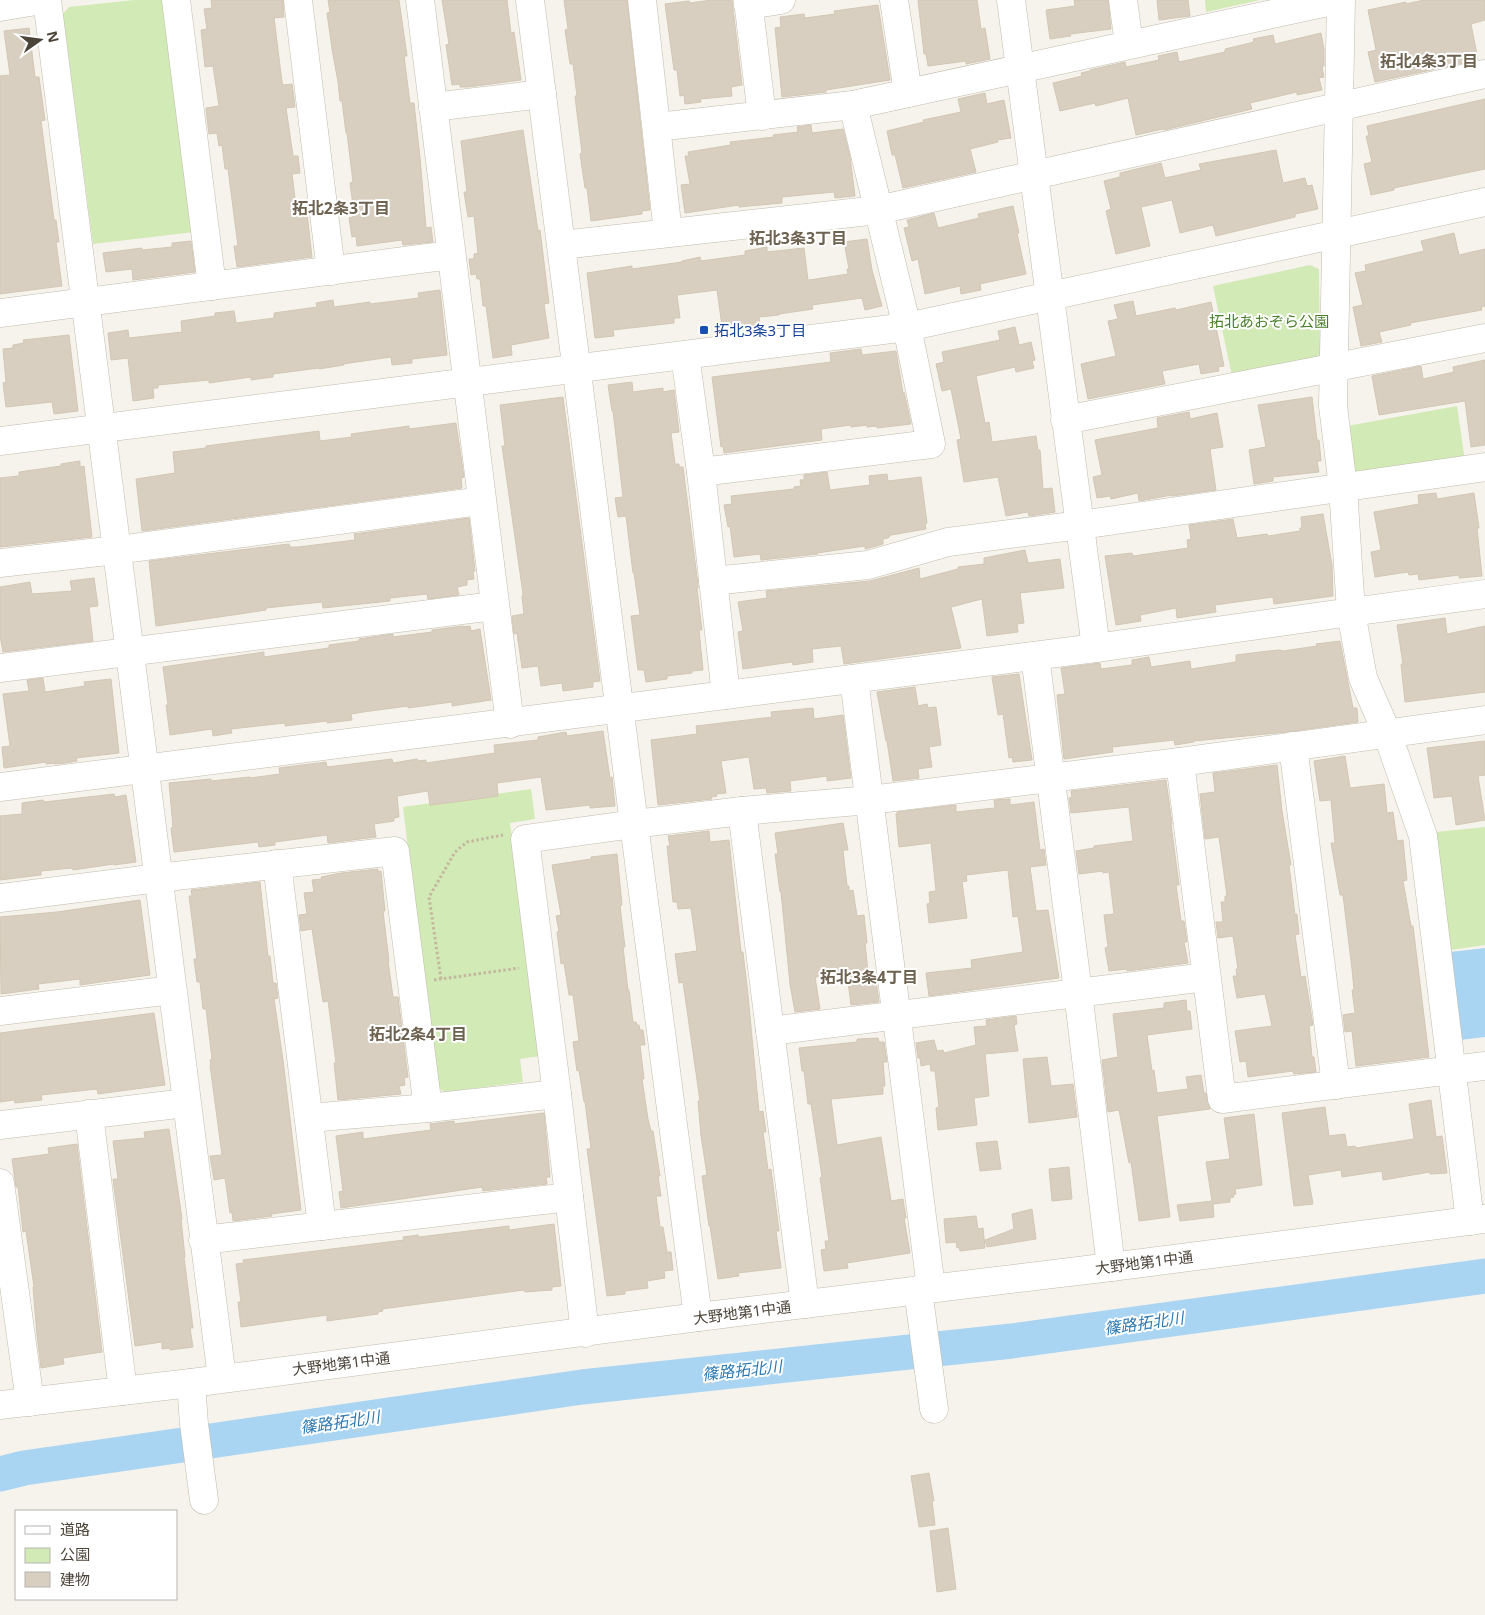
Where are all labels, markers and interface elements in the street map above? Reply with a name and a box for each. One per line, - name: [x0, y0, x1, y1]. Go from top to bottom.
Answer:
- north arrow: [15, 15, 65, 65]
- text: N: [43, 29, 64, 45]
- district label: 拓北4条3丁目: [1380, 50, 1478, 72]
- district label: 拓北2条3丁目: [292, 197, 390, 219]
- district label: 拓北3条3丁目: [749, 227, 847, 249]
- park label: 拓北あおぞら公園: [1209, 311, 1329, 331]
- place label: 拓北3条3丁目: [714, 320, 806, 340]
- marker: 拓北3条3丁目: [698, 324, 710, 336]
- district label: 拓北3条4丁目: [820, 966, 918, 988]
- district label: 拓北2条4丁目: [369, 1023, 467, 1045]
- street label: 大野地第1中通: [1094, 1246, 1194, 1278]
- street label: 大野地第1中通: [692, 1296, 792, 1328]
- water label: 篠路拓北川: [1103, 1306, 1187, 1339]
- street label: 大野地第1中通: [291, 1347, 391, 1379]
- water label: 篠路拓北川: [701, 1355, 785, 1385]
- water label: 篠路拓北川: [299, 1405, 383, 1438]
- legend: [15, 1510, 178, 1600]
- text: 道路: [60, 1519, 90, 1539]
- text: 公園: [60, 1544, 90, 1564]
- text: 建物: [60, 1569, 90, 1589]

